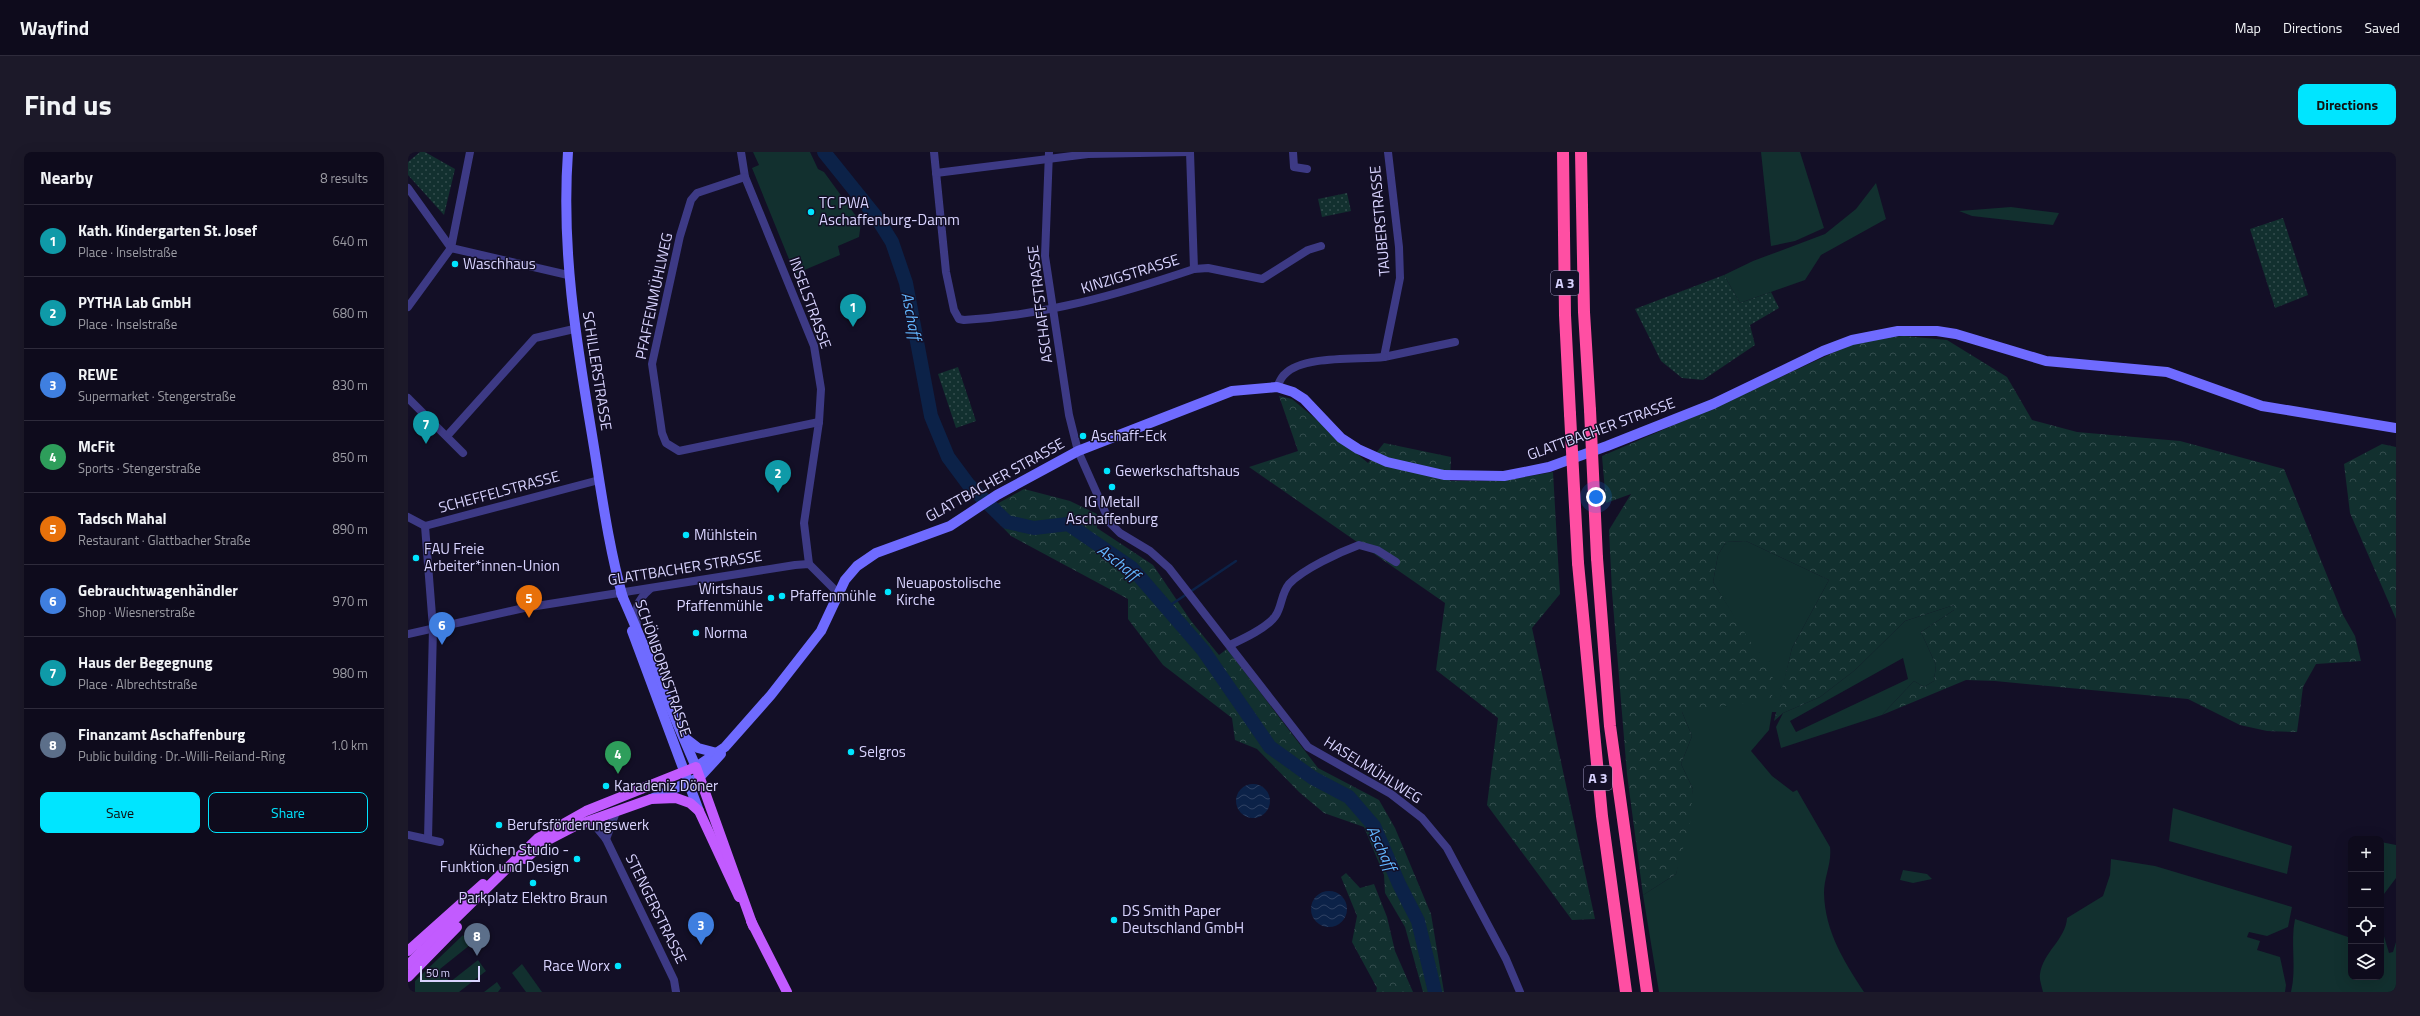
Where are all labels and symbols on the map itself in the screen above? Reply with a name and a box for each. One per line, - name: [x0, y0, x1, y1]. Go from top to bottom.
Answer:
- street label: TAUBERSTRASSE: [1363, 165, 1396, 277]
- place label: TC PWA Aschaffenburg-Damm: [819, 191, 960, 231]
- marker: TC PWA Aschaffenburg-Damm: [806, 207, 816, 217]
- street label: PFAFFENMÜHLWEG: [629, 230, 678, 361]
- street label: ASCHAFFSTRASSE: [1021, 244, 1058, 364]
- street label: KINZIGSTRASSE: [1078, 248, 1182, 299]
- place label: Waschhaus: [463, 252, 536, 275]
- street label: INSELSTRASSE: [783, 254, 838, 352]
- marker: Waschhaus: [450, 259, 460, 269]
- road number: A 3: [1551, 271, 1579, 295]
- water label: Aschaff: [896, 290, 929, 345]
- pin: 1: [840, 294, 866, 327]
- street label: SCHILLERSTRASSE: [577, 310, 618, 432]
- street label: GLATTBACHER STRASSE: [1524, 391, 1678, 466]
- pin: 7: [413, 411, 439, 444]
- place label: Aschaff-Eck: [1091, 424, 1167, 447]
- marker: Aschaff-Eck: [1078, 431, 1088, 441]
- street label: GLATTBACHER STRASSE: [921, 432, 1069, 527]
- place label: Gewerkschaftshaus: [1115, 459, 1240, 482]
- pin: 2: [765, 460, 791, 493]
- street label: SCHEFFELSTRASSE: [436, 464, 562, 519]
- marker: Gewerkschaftshaus: [1102, 466, 1112, 476]
- marker: IG Metall Aschaffenburg: [1107, 482, 1117, 492]
- your location: [1586, 487, 1606, 507]
- place label: IG Metall Aschaffenburg: [1066, 490, 1158, 530]
- place label: Mühlstein: [694, 523, 757, 546]
- marker: Mühlstein: [681, 530, 691, 540]
- place label: FAU Freie Arbeiter*innen-Union: [424, 537, 560, 577]
- water label: Aschaff: [1093, 538, 1148, 588]
- street label: GLATTBACHER STRASSE: [606, 544, 764, 591]
- marker: FAU Freie Arbeiter*innen-Union: [411, 553, 421, 563]
- place label: Neuapostolische Kirche: [896, 571, 1001, 611]
- place label: Wirtshaus Pfaffenmühle: [677, 577, 763, 617]
- place label: Pfaffenmühle: [790, 584, 876, 607]
- pin: 5: [516, 585, 542, 618]
- marker: Neuapostolische Kirche: [883, 587, 893, 597]
- marker: Pfaffenmühle: [777, 591, 787, 601]
- marker: Wirtshaus Pfaffenmühle: [766, 593, 776, 603]
- street label: SCHÖNBORNSTRASSE: [629, 596, 698, 739]
- pin: 6: [429, 612, 455, 645]
- place label: Norma: [704, 621, 748, 644]
- marker: Norma: [691, 628, 701, 638]
- street label: HASELMÜHLWEG: [1320, 730, 1427, 809]
- place label: Selgros: [859, 740, 906, 763]
- pin: 4: [605, 741, 631, 774]
- marker: Selgros: [846, 747, 856, 757]
- road number: A 3: [1584, 766, 1612, 790]
- place label: Karadeniz Döner: [614, 774, 718, 797]
- marker: Karadeniz Döner: [601, 781, 611, 791]
- place label: Berufsförderungswerk: [507, 813, 649, 836]
- marker: Berufsförderungswerk: [494, 820, 504, 830]
- water label: Aschaff: [1361, 821, 1404, 878]
- place label: Küchen Studio - Funktion und Design: [440, 838, 569, 878]
- street label: STENGERSTRASSE: [620, 850, 693, 968]
- marker: Küchen Studio - Funktion und Design: [572, 854, 582, 864]
- marker: Parkplatz Elektro Braun: [528, 878, 538, 888]
- place label: Parkplatz Elektro Braun: [459, 886, 608, 909]
- place label: DS Smith Paper Deutschland GmbH: [1122, 899, 1244, 939]
- pin: 3: [688, 912, 714, 945]
- marker: DS Smith Paper Deutschland GmbH: [1109, 915, 1119, 925]
- pin: 8: [464, 923, 490, 956]
- place label: Race Worx: [543, 954, 610, 977]
- marker: Race Worx: [613, 961, 623, 971]
- scale bar: [420, 964, 480, 983]

